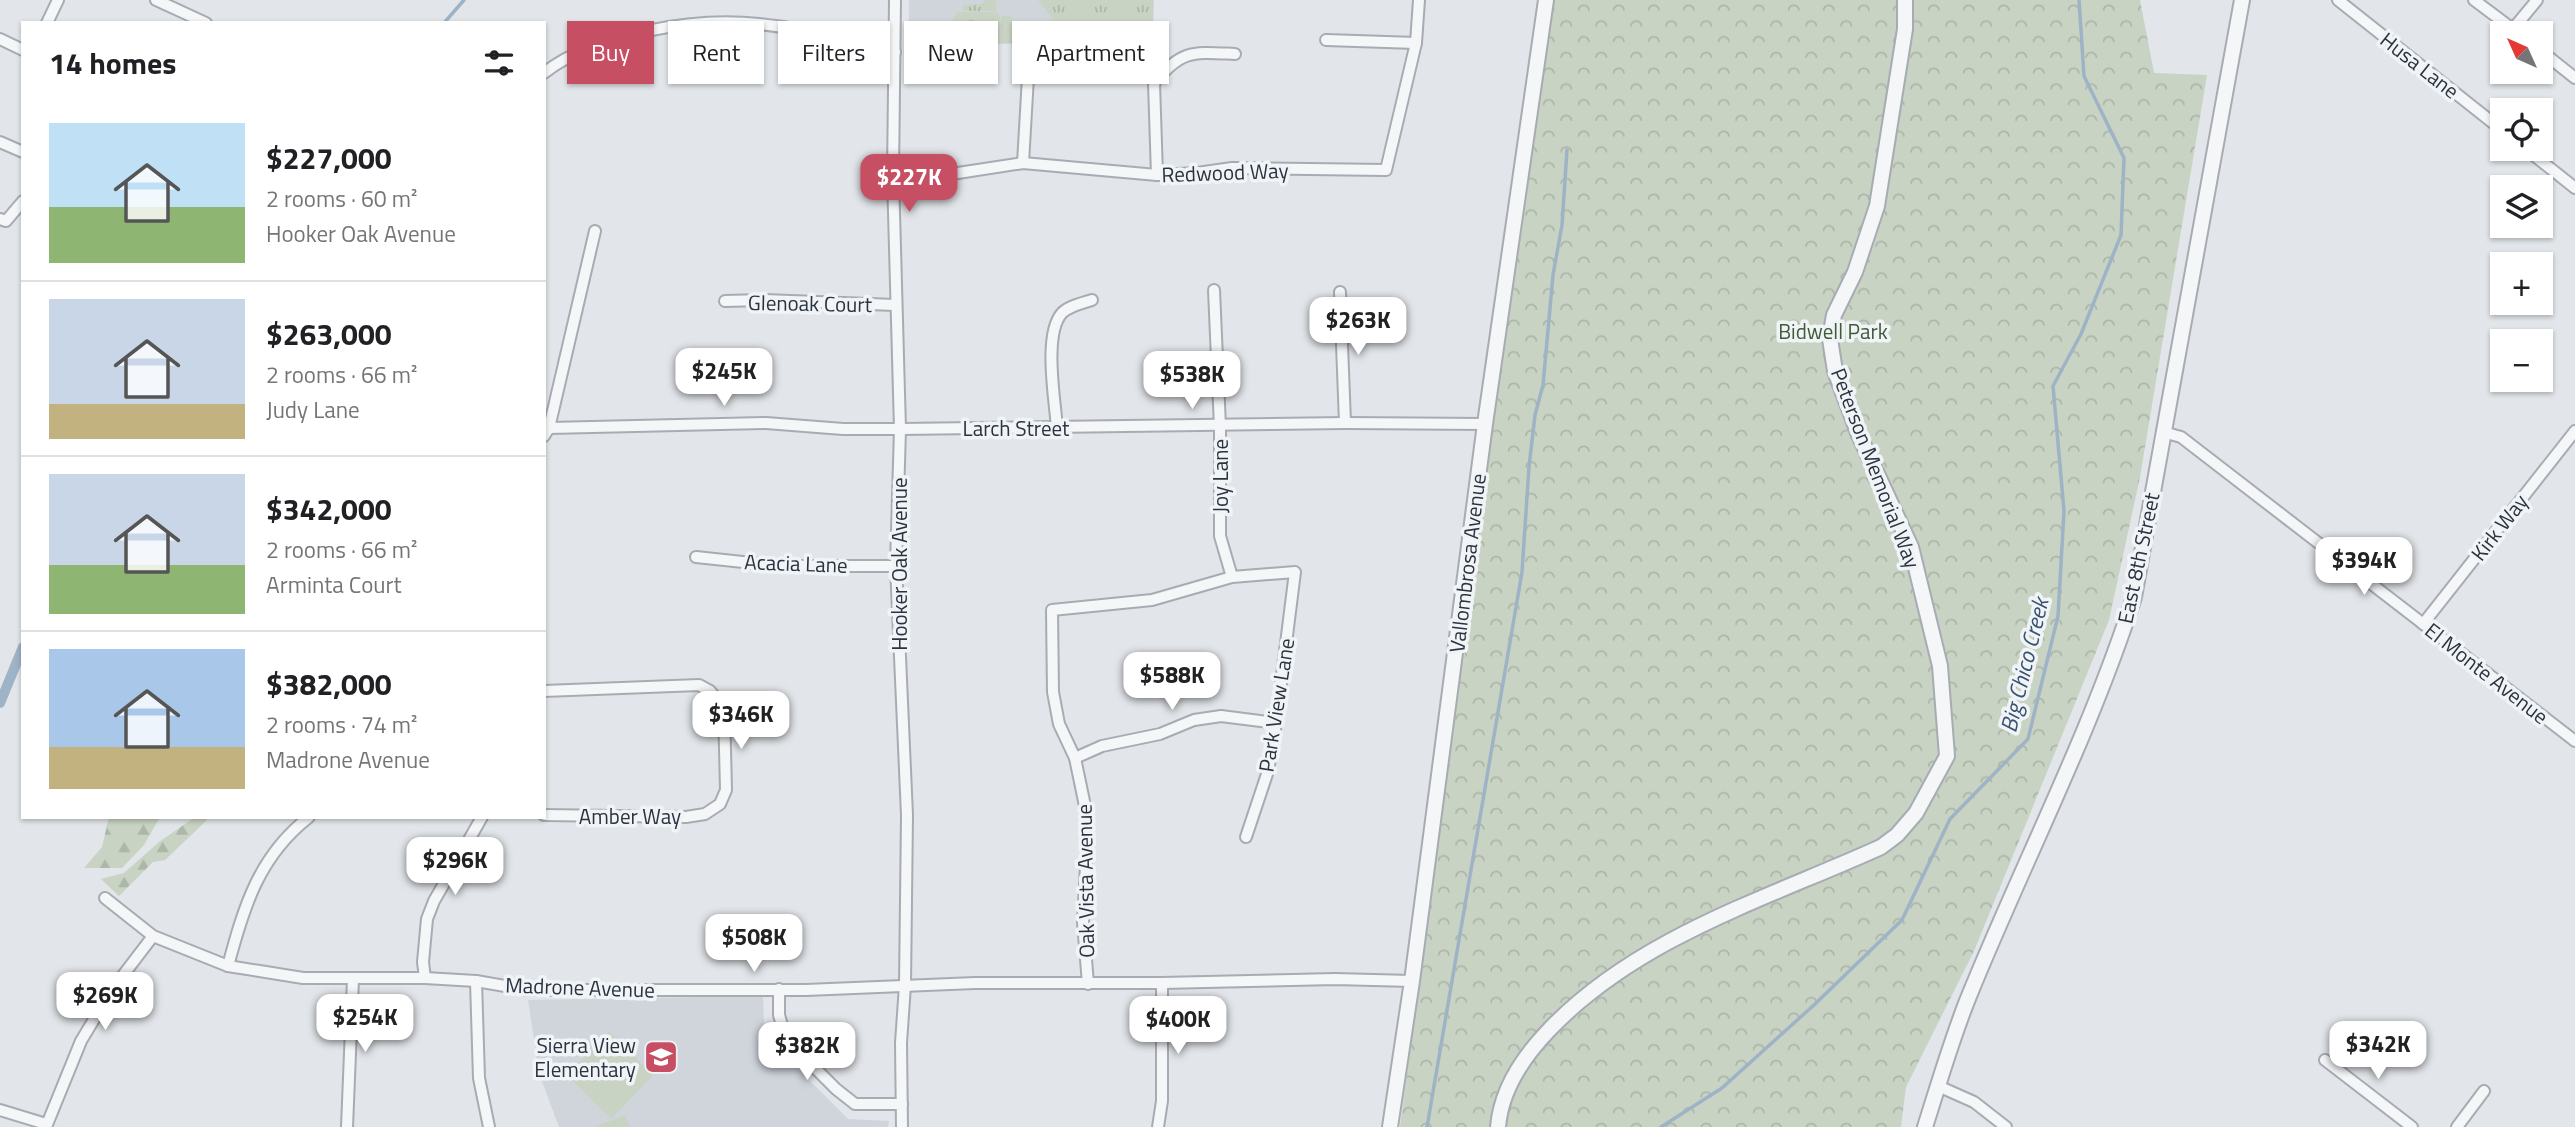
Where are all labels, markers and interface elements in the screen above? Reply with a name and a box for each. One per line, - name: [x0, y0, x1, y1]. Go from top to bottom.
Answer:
- chip: Buy: [567, 21, 654, 84]
- chip: Rent: [668, 21, 764, 84]
- chip: Filters: [778, 21, 890, 84]
- chip: New: [904, 21, 998, 84]
- chip: Apartment: [1012, 21, 1169, 84]
- north arrow: [2490, 21, 2553, 84]
- map controls: [2490, 21, 2553, 392]
- street label: Husa Lane: [2374, 24, 2466, 106]
- text: 14 homes: [49, 40, 176, 86]
- icon: filters: [480, 44, 518, 82]
- button: locate: [2490, 98, 2553, 161]
- text: $227,000: [266, 135, 392, 181]
- icon: home: [105, 151, 189, 235]
- pin: $227K: [860, 154, 958, 214]
- street label: Redwood Way: [1161, 154, 1289, 190]
- text: $227K: [876, 159, 942, 194]
- button: layers: [2490, 175, 2553, 238]
- text: 2 rooms · 60 m²: [266, 181, 417, 216]
- text: Hooker Oak Avenue: [266, 216, 456, 251]
- button: +: [2490, 252, 2553, 315]
- street label: Glenoak Court: [748, 286, 873, 320]
- pin: $263K: [1309, 298, 1407, 357]
- text: $263K: [1325, 302, 1391, 337]
- text: $263,000: [266, 311, 392, 357]
- park label: Bidwell Park: [1778, 315, 1888, 347]
- icon: home: [105, 327, 189, 411]
- button: −: [2490, 329, 2553, 392]
- pin: $245K: [675, 348, 773, 408]
- pin: $538K: [1143, 352, 1241, 411]
- text: $245K: [691, 353, 757, 388]
- text: $538K: [1159, 356, 1225, 391]
- text: 2 rooms · 66 m²: [266, 357, 417, 392]
- street label: Peterson Memorial Way: [1823, 363, 1929, 573]
- text: Judy Lane: [266, 392, 360, 427]
- street label: Larch Street: [963, 412, 1070, 444]
- street label: Joy Lane: [1204, 439, 1236, 513]
- street label: Vallombrosa Avenue: [1440, 472, 1494, 654]
- street label: Hooker Oak Avenue: [883, 477, 915, 651]
- text: $342,000: [266, 486, 392, 532]
- street label: Kirk Way: [2463, 487, 2535, 567]
- street label: East 8th Street: [2109, 489, 2168, 626]
- icon: home: [105, 502, 189, 586]
- text: 2 rooms · 66 m²: [266, 532, 417, 567]
- pin: $394K: [2315, 538, 2413, 597]
- text: $394K: [2331, 542, 2397, 577]
- street label: Acacia Lane: [744, 545, 848, 581]
- text: Arminta Court: [266, 567, 402, 602]
- water label: Big Chico Creek: [1990, 592, 2058, 736]
- street label: El Monte Avenue: [2418, 614, 2556, 732]
- street label: Park View Lane: [1250, 636, 1302, 774]
- pin: $588K: [1123, 652, 1221, 712]
- text: $588K: [1139, 657, 1205, 692]
- text: $382,000: [266, 661, 392, 707]
- icon: home: [105, 677, 189, 761]
- pin: $346K: [692, 692, 790, 751]
- text: $346K: [708, 696, 774, 731]
- text: 2 rooms · 74 m²: [266, 707, 417, 742]
- text: Madrone Avenue: [266, 742, 430, 777]
- street label: Amber Way: [579, 800, 681, 832]
- street label: Oak Vista Avenue: [1068, 804, 1102, 958]
- pin: $296K: [406, 838, 504, 897]
- text: $296K: [422, 842, 488, 877]
- pin: $508K: [705, 914, 803, 974]
- text: $508K: [721, 919, 787, 954]
- street label: Madrone Avenue: [505, 968, 655, 1006]
- pin: $269K: [56, 972, 154, 1032]
- text: $269K: [72, 977, 138, 1012]
- pin: $254K: [316, 995, 414, 1054]
- pin: $400K: [1129, 996, 1227, 1056]
- text: $254K: [332, 999, 398, 1034]
- text: $400K: [1145, 1001, 1211, 1036]
- pin: $342K: [2329, 1021, 2427, 1081]
- pin: $382K: [758, 1023, 856, 1082]
- text: $342K: [2345, 1026, 2411, 1061]
- text: $382K: [774, 1027, 840, 1062]
- place label: Sierra View Elementary: [534, 1029, 636, 1085]
- school or university icon: Sierra View Elementary: [642, 1038, 680, 1076]

